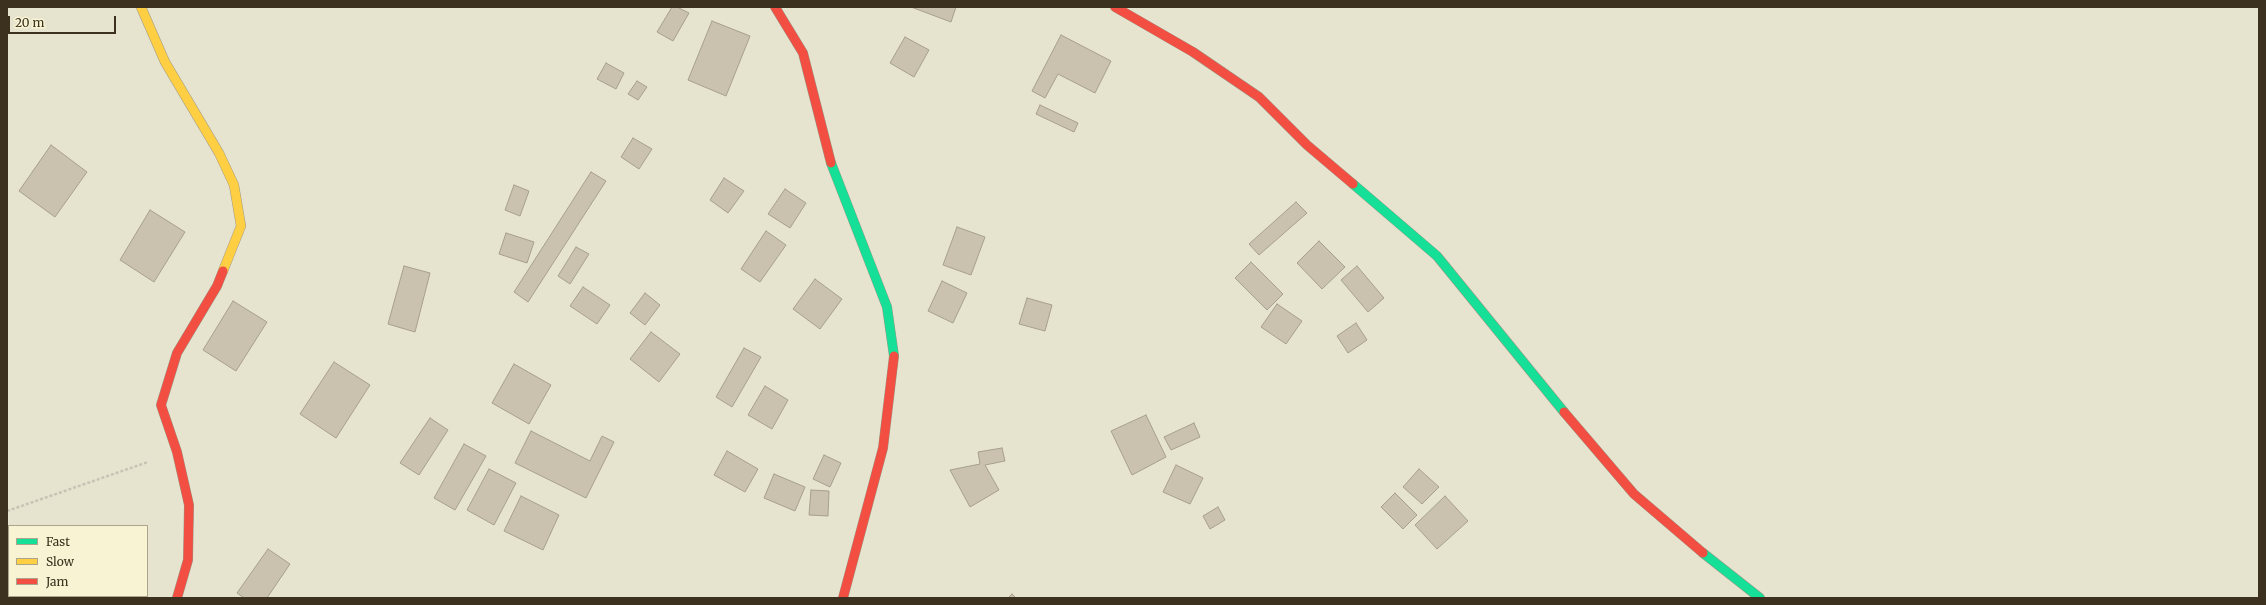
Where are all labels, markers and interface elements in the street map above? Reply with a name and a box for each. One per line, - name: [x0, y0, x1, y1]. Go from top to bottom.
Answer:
- scale bar: [10, 8, 118, 34]
- text: 20 m: [15, 15, 44, 30]
- legend: [8, 525, 148, 597]
- text: Fast: [46, 534, 70, 549]
- text: Slow: [46, 554, 74, 569]
- text: Jam: [46, 574, 68, 589]

